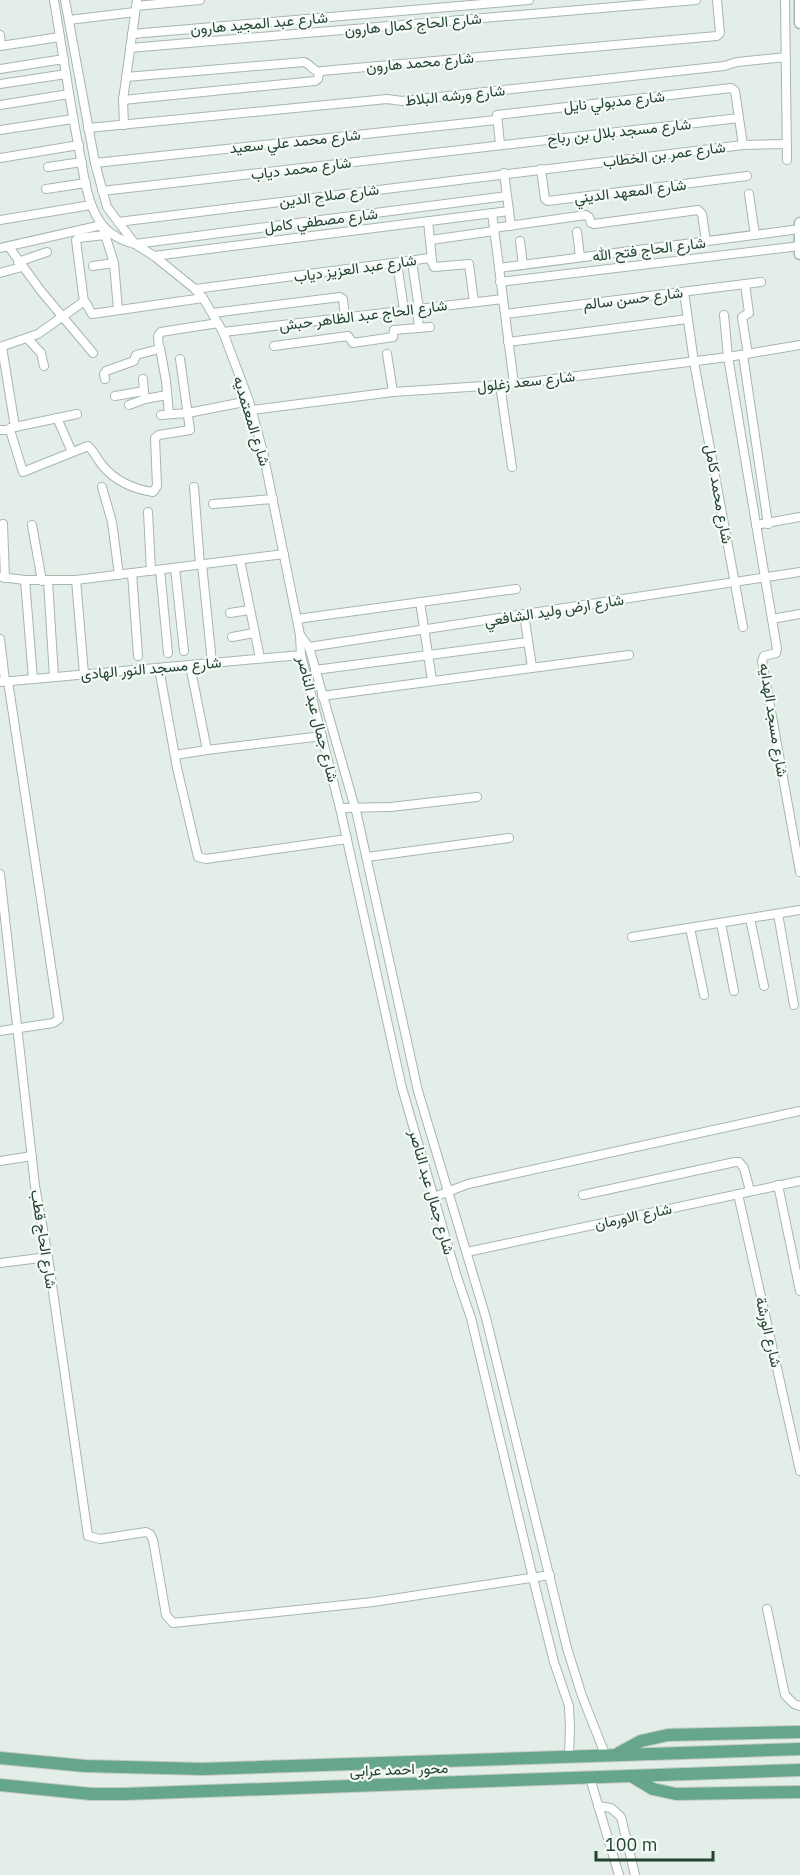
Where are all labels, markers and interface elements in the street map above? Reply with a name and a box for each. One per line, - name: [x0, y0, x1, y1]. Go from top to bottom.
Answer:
- street label: شارع عبد المجيد هارون: [189, 8, 329, 40]
- street label: شارع الحاج كمال هارون: [344, 9, 483, 41]
- street label: شارع محمد هارون: [365, 48, 475, 78]
- street label: شارع ورشه البلاط: [404, 80, 506, 112]
- street label: شارع مدبولي نايل: [562, 86, 666, 120]
- street label: شارع مسجد بلال بن رباح: [546, 114, 692, 150]
- street label: شارع محمد علي سعيد: [228, 125, 362, 161]
- street label: شارع عمر بن الخطاب: [602, 137, 727, 173]
- street label: شارع محمد دياب: [250, 152, 353, 186]
- street label: شارع المعهد الديني: [573, 175, 688, 211]
- street label: شارع صلاح الدين: [278, 179, 381, 213]
- street label: شارع مصطفي كامل: [263, 204, 379, 240]
- street label: شارع الحاج فتح الله: [591, 233, 707, 267]
- street label: شارع عبد العزيز دياب: [292, 250, 418, 288]
- street label: شارع حسن سالم: [582, 282, 684, 316]
- street label: شارع الحاج عبد الظاهر حبش: [278, 295, 449, 337]
- street label: شارع سعد زغلول: [476, 366, 576, 398]
- street label: شارع المعتمديه: [227, 374, 275, 469]
- street label: شارع محمد كامل: [699, 443, 737, 546]
- street label: شارع ارض وليد الشافعي: [483, 590, 626, 634]
- street label: شارع مسجد النور الهادى: [80, 652, 223, 686]
- street label: شارع جمال عبد الناصر: [291, 653, 343, 785]
- street label: شارع مسجد الهدايه: [754, 662, 792, 779]
- street label: شارع جمال عبد الناصر: [403, 1126, 459, 1257]
- street label: شارع الحاج قطب: [25, 1188, 61, 1290]
- street label: شارع الاورمان: [593, 1199, 674, 1235]
- street label: شارع الورشة: [750, 1295, 786, 1370]
- street label: محور احمد عرابى: [349, 1758, 449, 1781]
- scale bar: [596, 1824, 713, 1862]
- text: 100 m: [605, 1833, 657, 1856]

